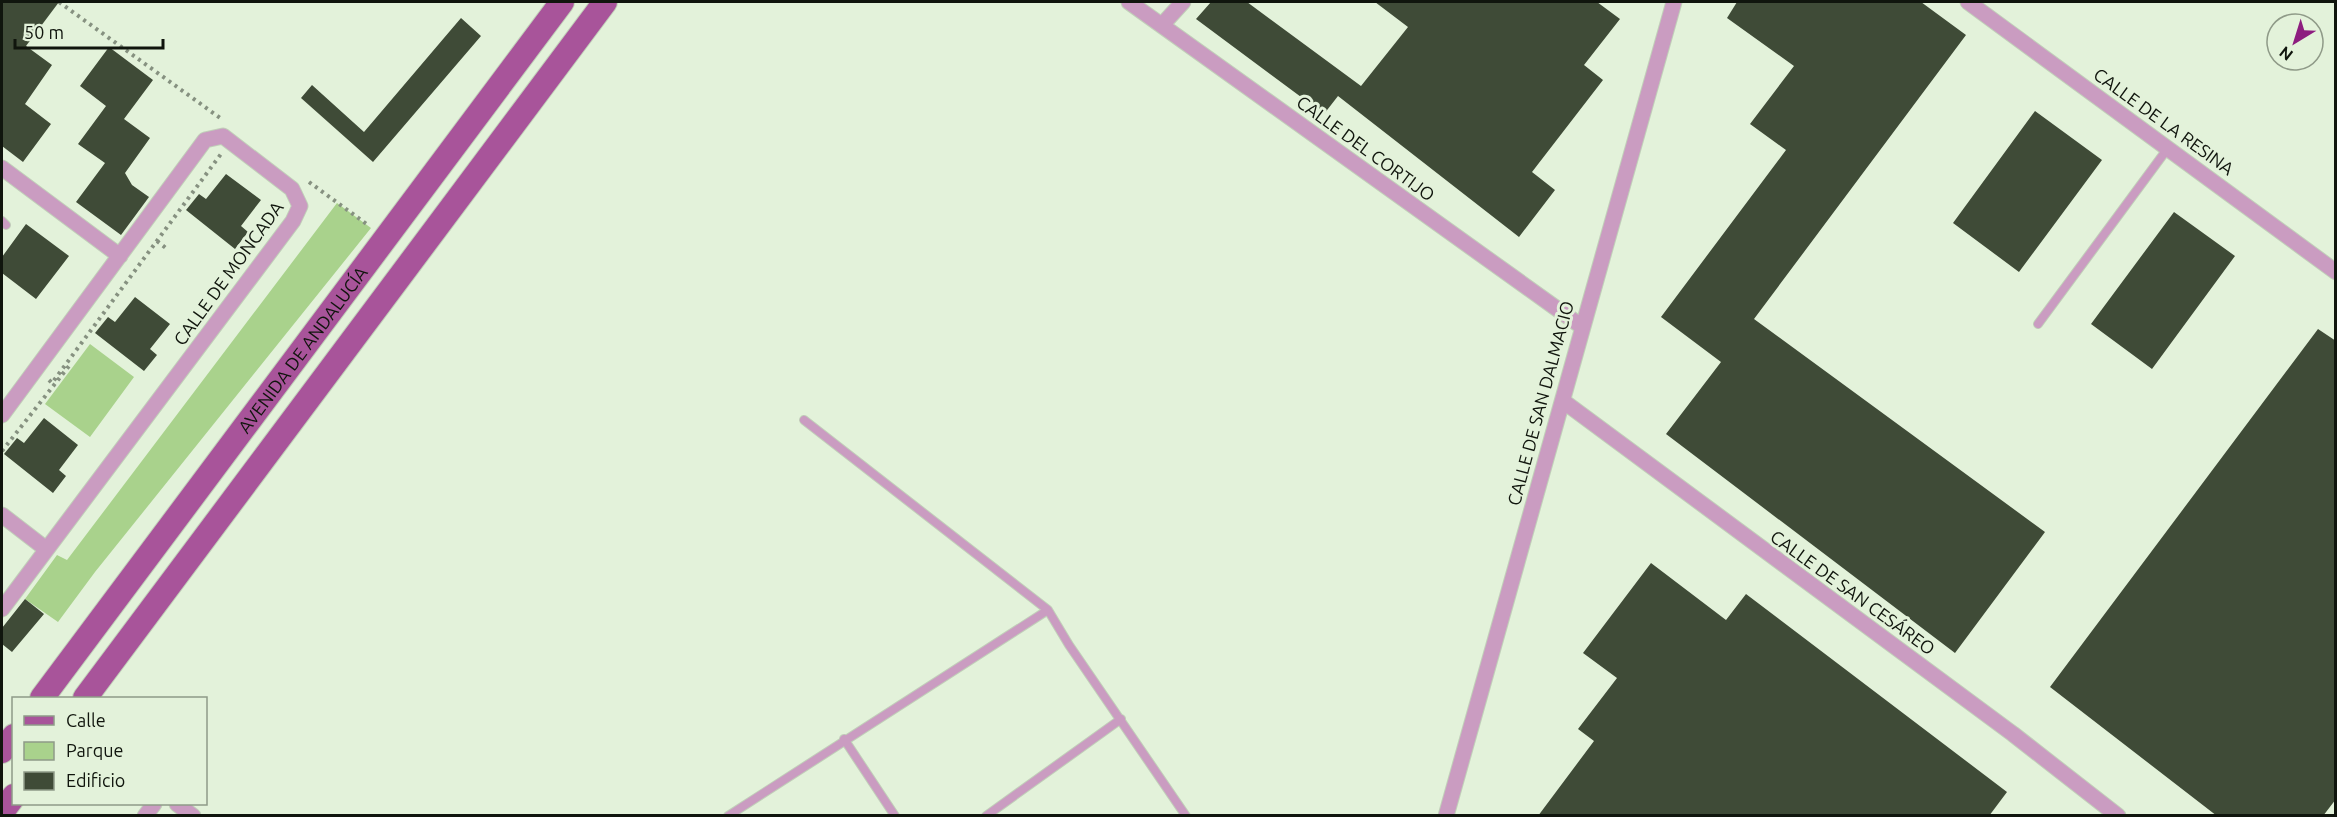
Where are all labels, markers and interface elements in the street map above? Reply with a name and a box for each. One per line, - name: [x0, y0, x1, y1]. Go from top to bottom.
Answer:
- scale bar: [15, 12, 164, 50]
- north arrow: [2265, 12, 2325, 72]
- text: 50 m: [24, 22, 64, 42]
- text: N: [2276, 43, 2296, 65]
- street label: CALLE DE LA RESINA: [2090, 64, 2238, 179]
- street label: CALLE DEL CORTIJO: [1293, 91, 1439, 205]
- street label: CALLE DE MONCADA: [169, 197, 287, 349]
- street label: AVENIDA DE ANDALUCÍA: [234, 262, 371, 437]
- street label: CALLE DE SAN DALMACIO: [1503, 299, 1577, 507]
- street label: CALLE DE SAN CESÁREO: [1767, 525, 1940, 658]
- legend: [12, 697, 207, 805]
- text: Calle: [66, 710, 106, 730]
- text: Parque: [66, 740, 123, 760]
- text: Edificio: [66, 770, 125, 790]

